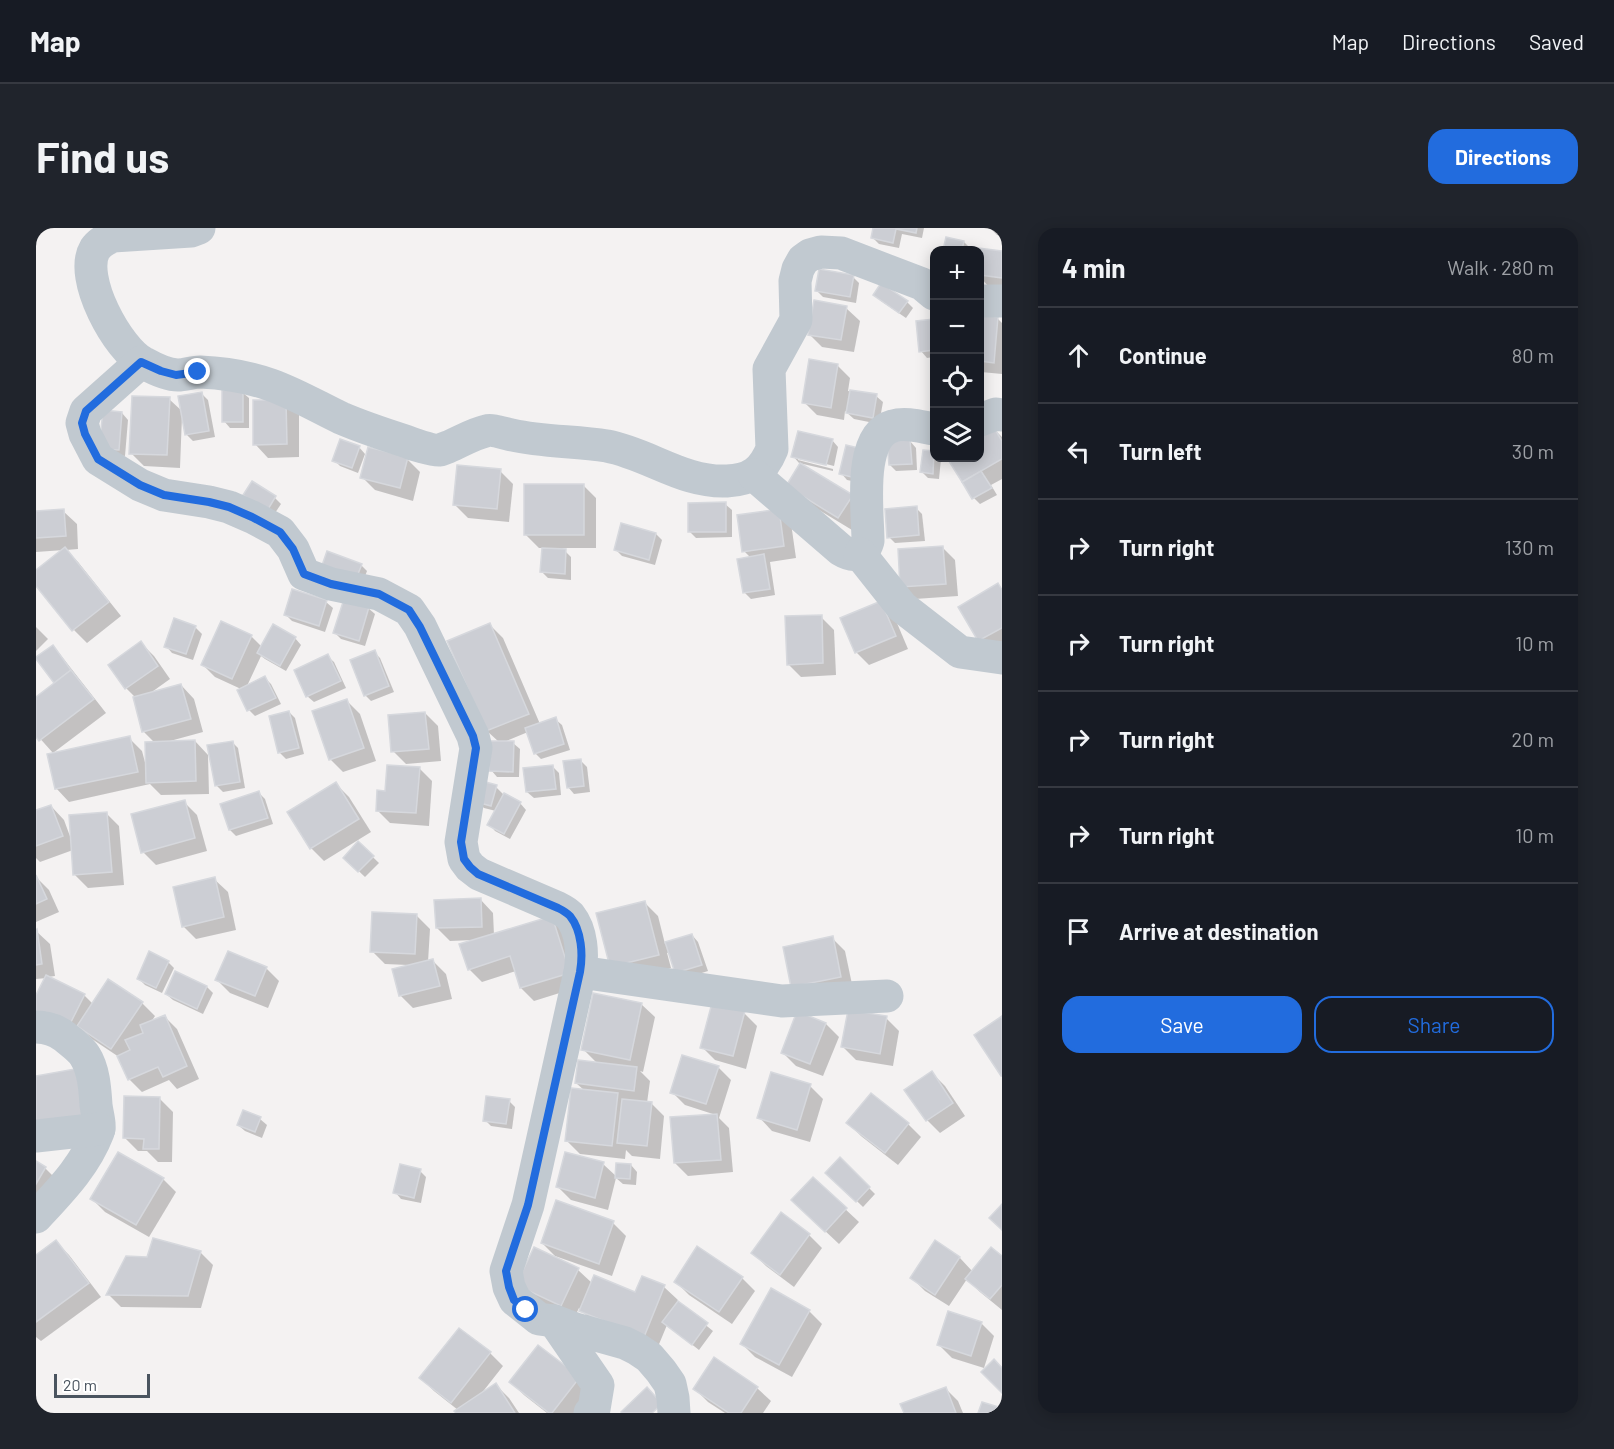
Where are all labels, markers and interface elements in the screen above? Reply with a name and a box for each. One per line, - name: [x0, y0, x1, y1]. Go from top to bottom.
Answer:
- text: Map: [30, 24, 81, 58]
- text: Map: [1332, 29, 1369, 54]
- text: Directions: [1402, 29, 1496, 54]
- text: Saved: [1529, 29, 1584, 54]
- button: Directions: [1428, 129, 1578, 184]
- text: Find us: [36, 131, 169, 181]
- map controls: [930, 246, 984, 462]
- button: +: [930, 246, 984, 300]
- text: 4 min: [1062, 252, 1126, 283]
- text: Walk · 280 m: [1447, 255, 1554, 279]
- button: −: [930, 300, 984, 354]
- icon: ahead: [1062, 339, 1095, 372]
- text: Continue: [1119, 342, 1207, 368]
- text: 80 m: [1512, 343, 1554, 367]
- button: locate: [930, 354, 984, 408]
- route end: [184, 358, 210, 384]
- button: layers: [930, 408, 984, 462]
- icon: left: [1062, 435, 1095, 468]
- text: Turn left: [1119, 438, 1202, 464]
- text: 30 m: [1512, 439, 1554, 463]
- icon: right: [1062, 531, 1095, 564]
- text: Turn right: [1119, 534, 1214, 560]
- text: 130 m: [1505, 535, 1554, 559]
- icon: right: [1062, 627, 1095, 660]
- text: Turn right: [1119, 630, 1214, 656]
- text: 10 m: [1515, 631, 1554, 655]
- icon: right: [1062, 723, 1095, 756]
- text: Turn right: [1119, 726, 1214, 752]
- text: 20 m: [1511, 727, 1554, 751]
- icon: right: [1062, 819, 1095, 852]
- text: Turn right: [1119, 822, 1214, 848]
- text: 10 m: [1515, 823, 1554, 847]
- icon: arrive: [1062, 915, 1095, 948]
- text: Arrive at destination: [1119, 918, 1318, 944]
- button: Save: [1062, 996, 1302, 1053]
- button: Share: [1314, 996, 1554, 1053]
- route start: [512, 1296, 538, 1322]
- scale bar: [54, 1371, 150, 1398]
- text: 20 m: [63, 1375, 97, 1394]

